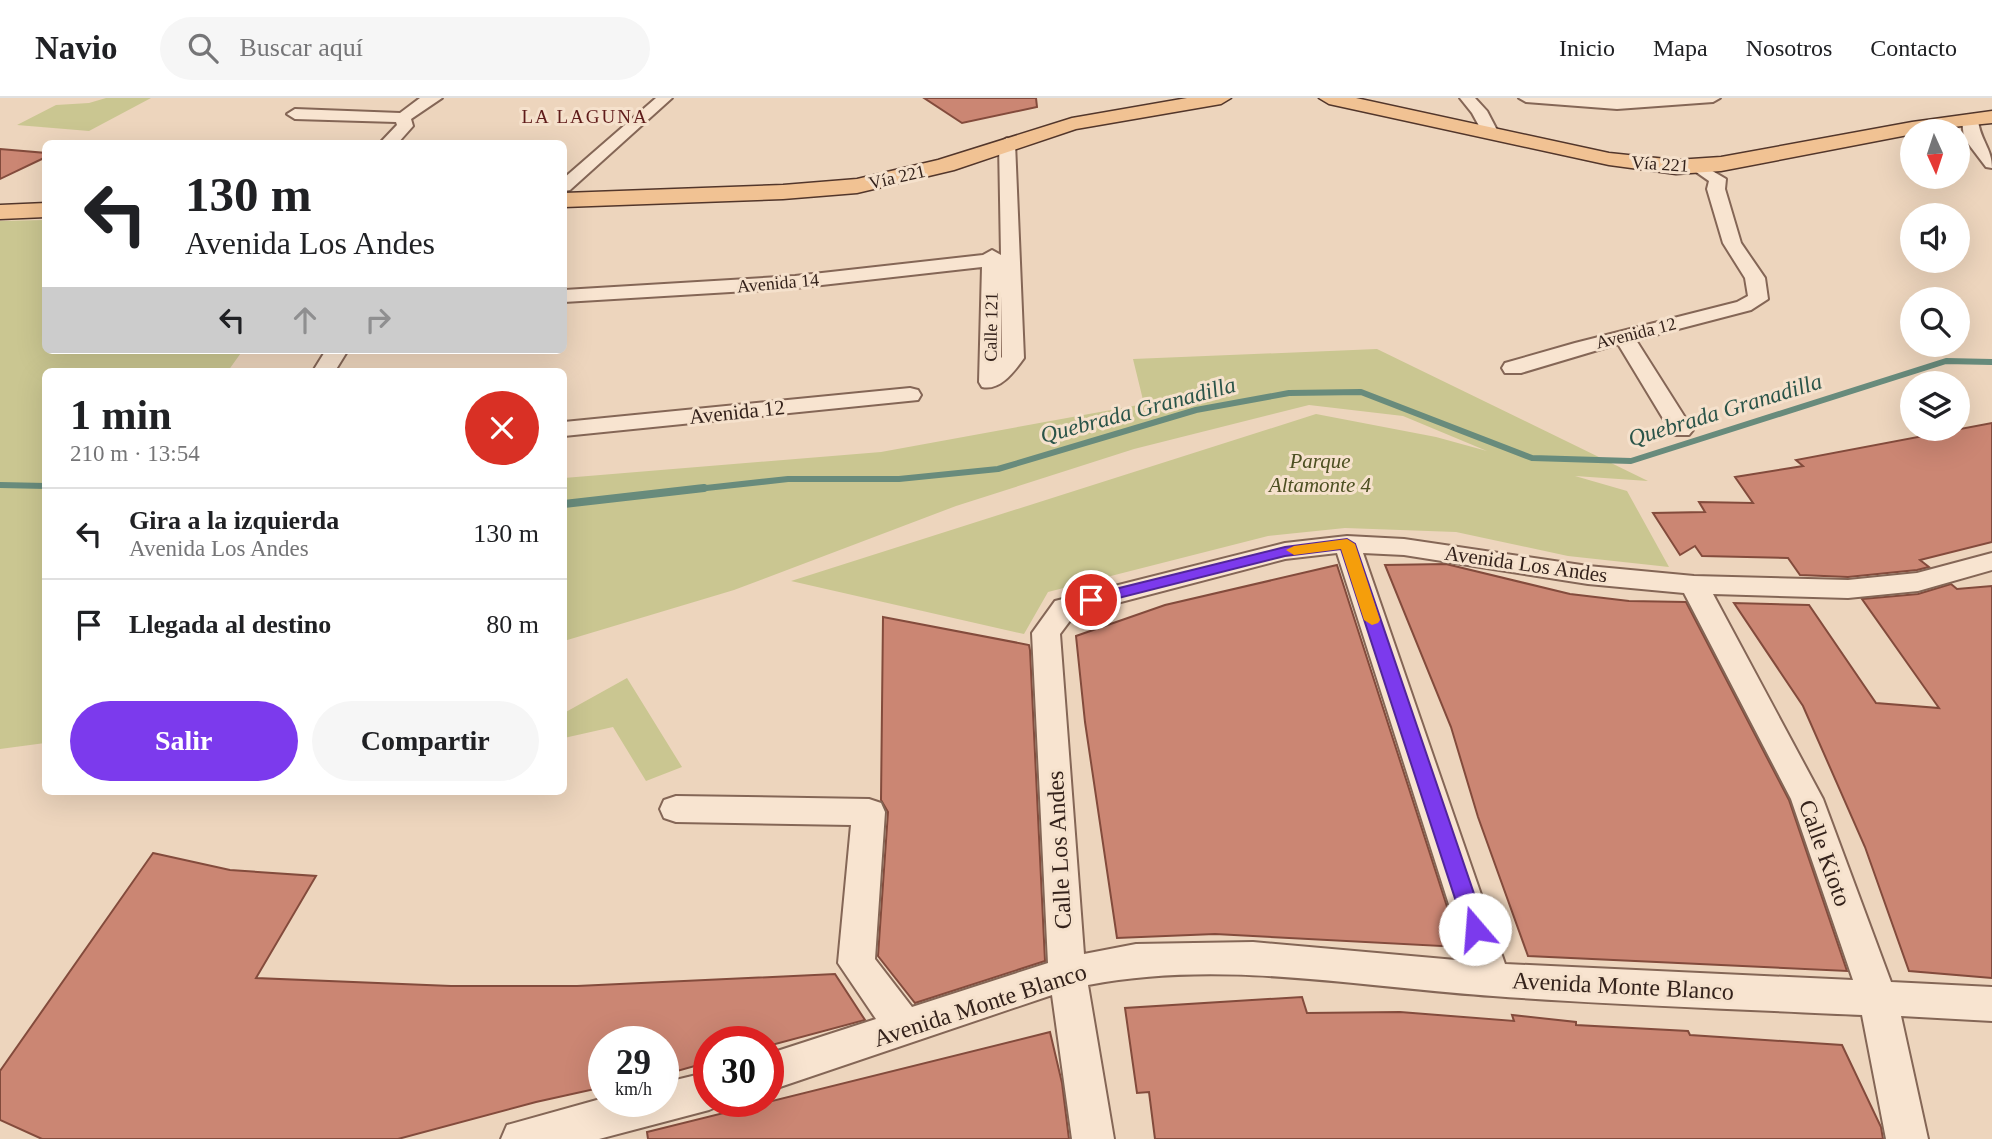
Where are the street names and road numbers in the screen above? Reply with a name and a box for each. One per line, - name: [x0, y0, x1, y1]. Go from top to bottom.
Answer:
- street label: Vía 221: [1631, 152, 1689, 176]
- street label: Vía 221: [867, 161, 927, 193]
- street label: Avenida 14: [736, 269, 820, 297]
- street label: Calle 121: [980, 292, 1002, 362]
- street label: Avenida 12: [1594, 313, 1678, 353]
- street label: Avenida 12: [688, 395, 786, 429]
- street label: Avenida Los Andes: [1443, 541, 1609, 587]
- street label: Calle Los Andes: [1042, 770, 1076, 930]
- street label: Calle Kioto: [1794, 796, 1856, 910]
- street label: Avenida Monte Blanco: [870, 958, 1090, 1052]
- street label: Avenida Monte Blanco: [1511, 967, 1735, 1005]

